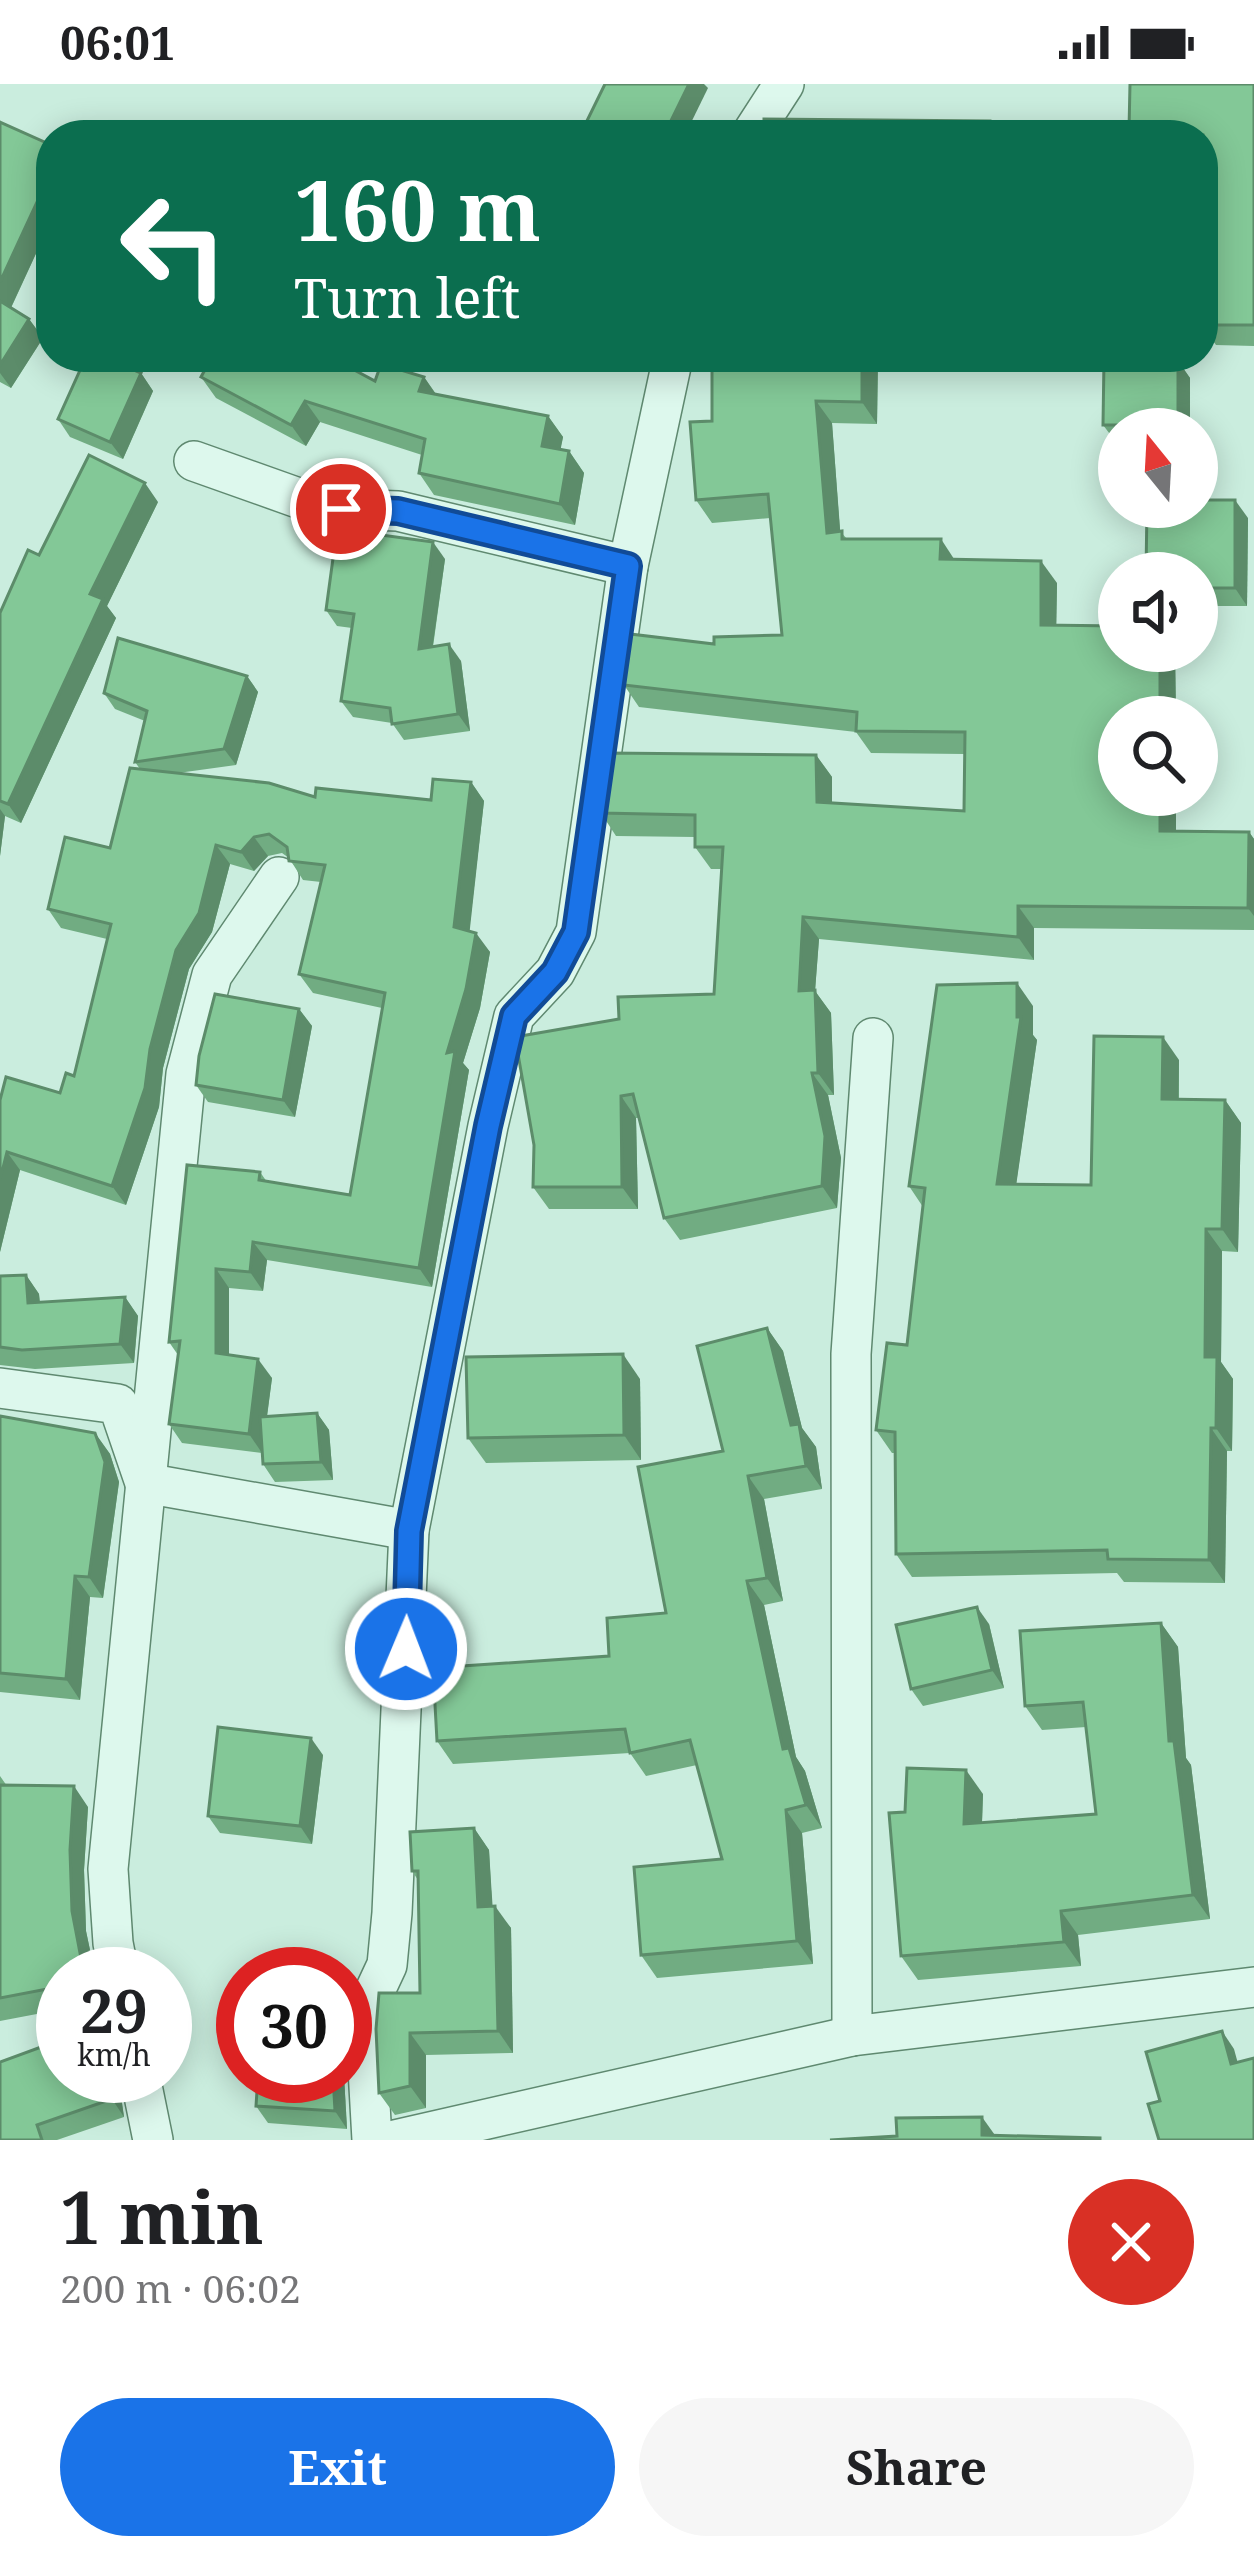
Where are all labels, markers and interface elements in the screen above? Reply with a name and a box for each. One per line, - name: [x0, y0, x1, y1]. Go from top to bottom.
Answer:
- text: 06:01: [60, 12, 175, 73]
- text: 160 m: [294, 151, 541, 266]
- icon: left: [96, 168, 252, 324]
- text: Turn left: [294, 260, 520, 334]
- north arrow: [1098, 408, 1218, 528]
- map controls: [1098, 408, 1218, 816]
- pin: [290, 458, 392, 560]
- icon: arrive: [308, 476, 374, 542]
- button: sound: [1098, 552, 1218, 672]
- button: search: [1098, 696, 1218, 816]
- position arrow: [343, 1586, 469, 1712]
- speed limit sign: 30: [216, 1947, 372, 2103]
- text: 29: [80, 1969, 148, 2051]
- text: km/h: [77, 2034, 151, 2075]
- text: 1 min: [60, 2167, 264, 2265]
- button: close: [1068, 2179, 1194, 2305]
- text: 200 m · 06:02: [60, 2261, 301, 2314]
- button: Exit: [60, 2398, 615, 2536]
- button: Share: [639, 2398, 1194, 2536]

